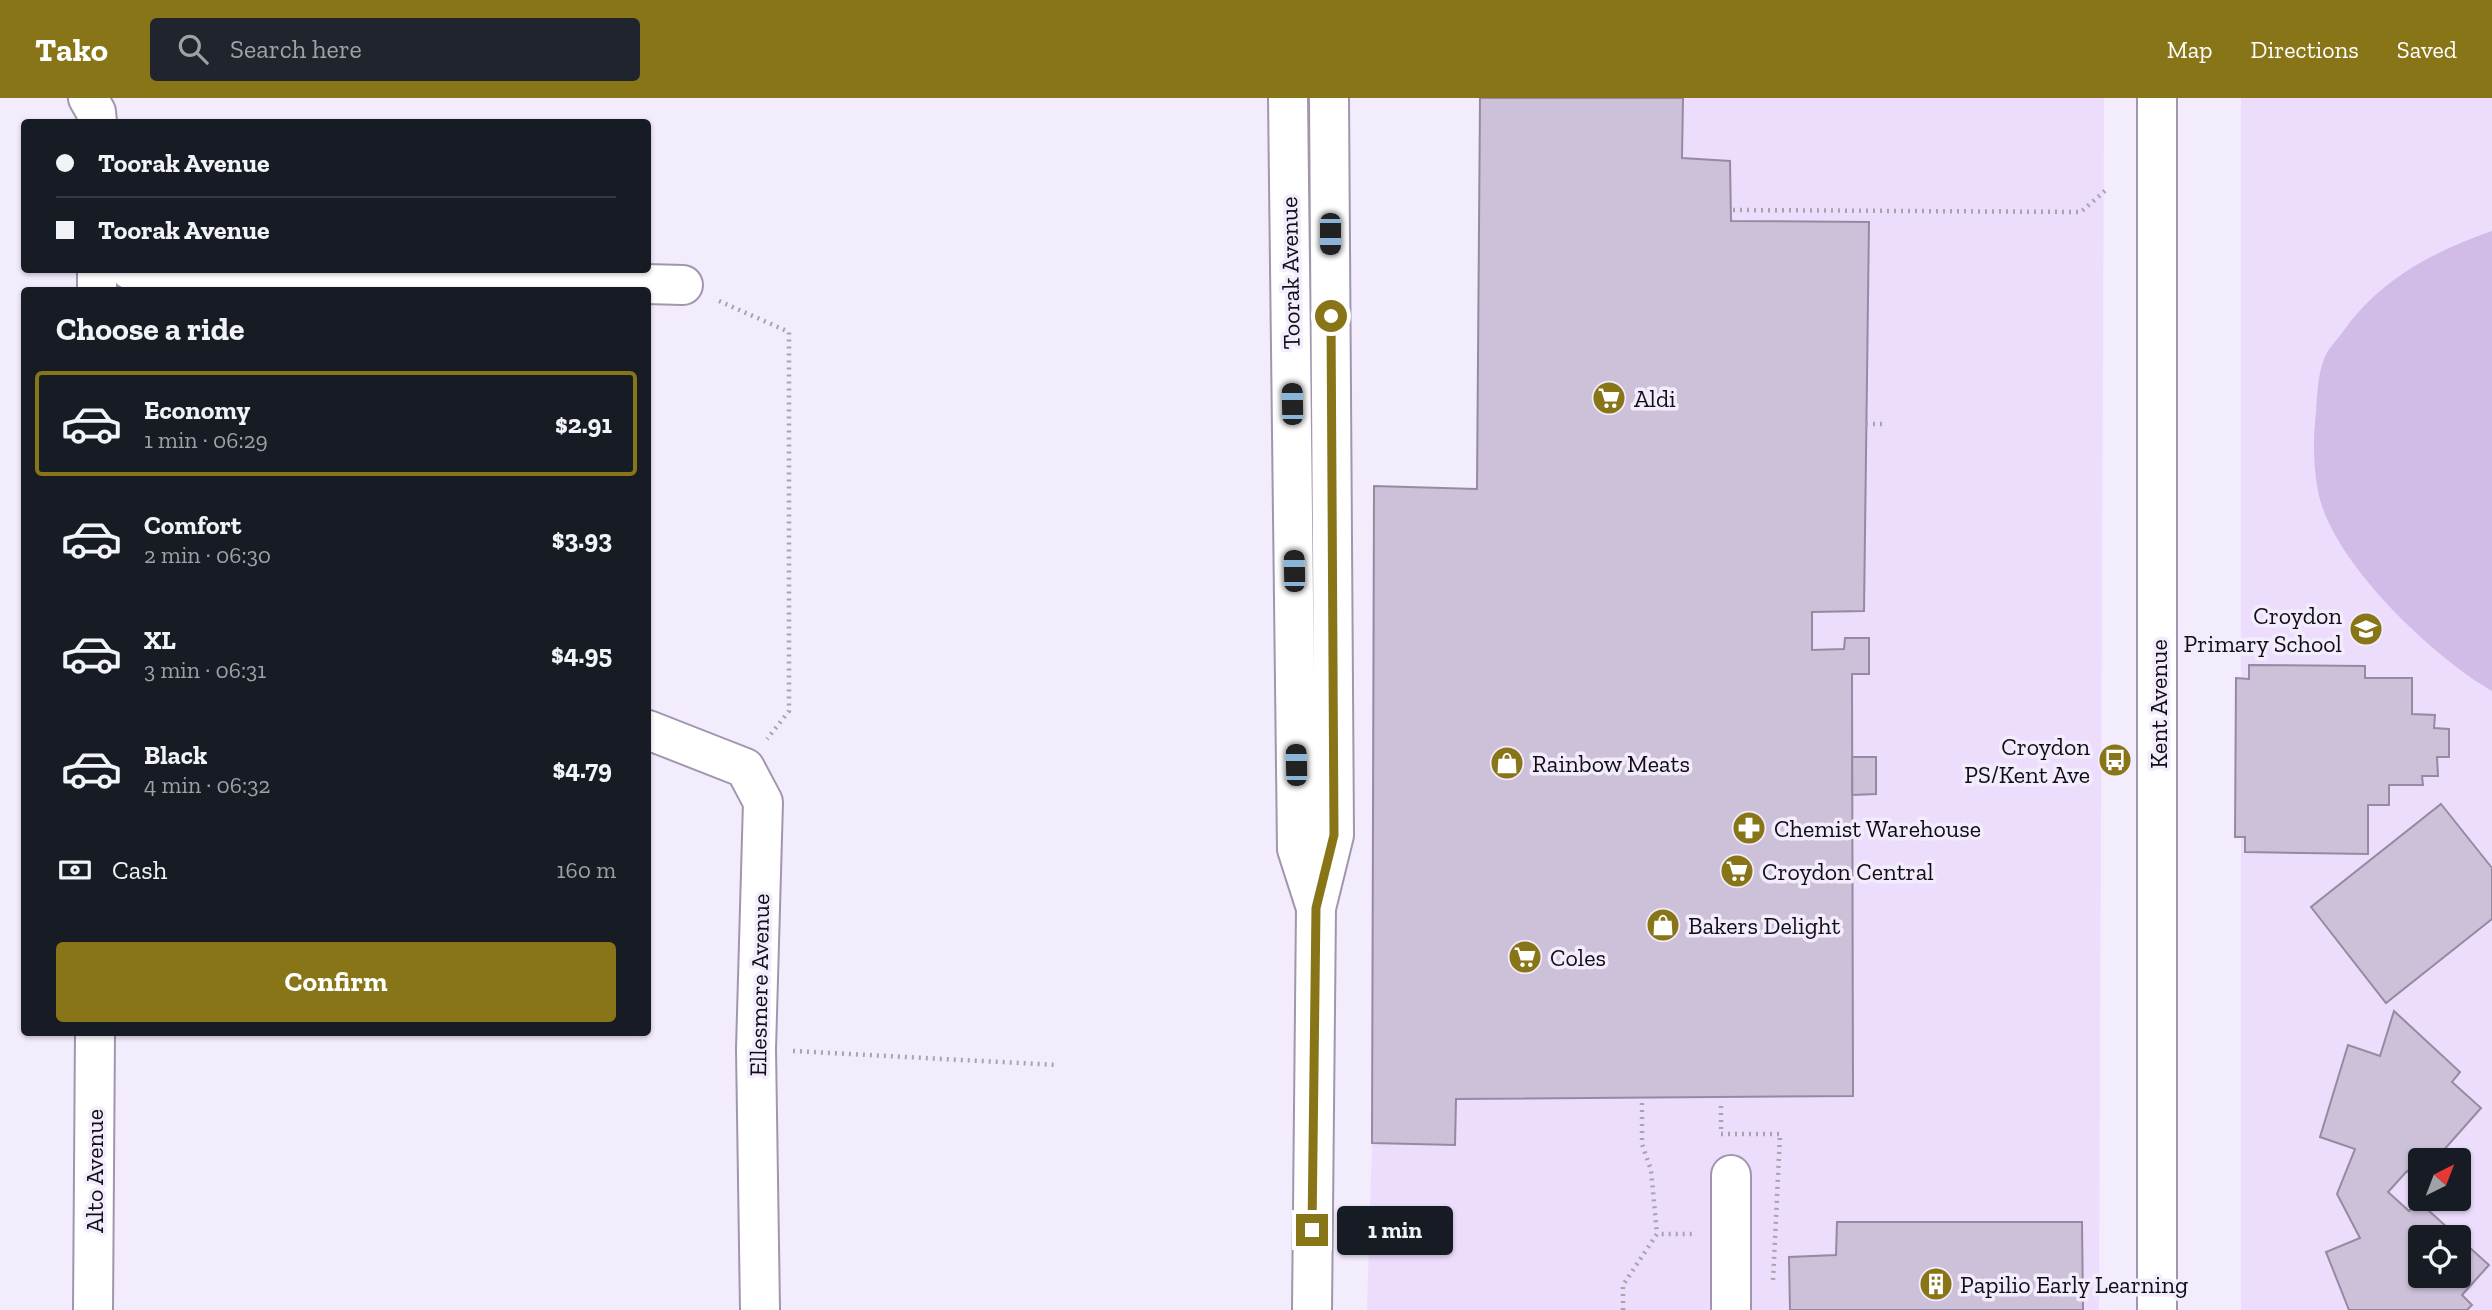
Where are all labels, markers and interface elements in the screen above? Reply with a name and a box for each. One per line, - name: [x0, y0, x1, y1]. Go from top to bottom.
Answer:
- search box: [150, 18, 640, 81]
- text: Tako: [35, 30, 108, 69]
- icon: search: [174, 30, 212, 68]
- text: Search here: [230, 33, 362, 65]
- text: Map: [2167, 35, 2213, 64]
- text: Directions: [2251, 35, 2359, 64]
- text: Saved: [2397, 35, 2457, 64]
- text: Toorak Avenue: [98, 147, 270, 179]
- street label: Toorak Avenue: [1274, 196, 1306, 350]
- car: [1320, 213, 1341, 255]
- text: Toorak Avenue: [98, 214, 270, 246]
- route start: [1315, 300, 1347, 332]
- text: Choose a ride: [56, 310, 244, 348]
- supermarket icon: Aldi: [1590, 379, 1628, 417]
- car: [1282, 383, 1303, 425]
- place label: Aldi: [1634, 384, 1676, 413]
- icon: car: [60, 392, 123, 455]
- text: Economy: [144, 394, 250, 426]
- text: $2.91: [555, 408, 612, 440]
- text: 1 min · 06:29: [144, 426, 268, 454]
- icon: car: [60, 507, 123, 570]
- text: Comfort: [144, 509, 241, 541]
- text: $3.93: [552, 523, 612, 555]
- text: 2 min · 06:30: [144, 541, 271, 569]
- car: [1284, 550, 1305, 592]
- place label: Croydon Primary School: [2184, 601, 2342, 658]
- school or university icon: Croydon Primary School: [2347, 610, 2385, 648]
- icon: car: [60, 622, 123, 685]
- text: XL: [144, 624, 176, 656]
- text: $4.95: [551, 638, 612, 670]
- street label: Kent Avenue: [2144, 639, 2173, 769]
- text: 3 min · 06:31: [144, 656, 266, 684]
- place label: Croydon PS/Kent Ave: [1964, 732, 2090, 789]
- icon: car: [60, 737, 123, 800]
- text: Black: [144, 739, 207, 771]
- bus stop icon: Croydon PS/Kent Ave: [2096, 741, 2134, 779]
- car: [1286, 744, 1307, 786]
- shop icon: Rainbow Meats: [1488, 744, 1526, 782]
- place label: Rainbow Meats: [1532, 749, 1690, 778]
- text: $4.79: [552, 753, 612, 785]
- text: 4 min · 06:32: [144, 771, 270, 799]
- pharmacy icon: Chemist Warehouse: [1730, 809, 1768, 847]
- place label: Chemist Warehouse: [1774, 814, 1981, 843]
- icon: cash: [56, 851, 94, 889]
- supermarket icon: Croydon Central: [1718, 852, 1756, 890]
- text: Cash: [112, 854, 167, 886]
- text: 160 m: [557, 856, 616, 884]
- place label: Croydon Central: [1762, 857, 1934, 886]
- street label: Ellesmere Avenue: [743, 893, 775, 1077]
- shop icon: Bakers Delight: [1644, 906, 1682, 944]
- place label: Bakers Delight: [1688, 911, 1840, 940]
- supermarket icon: Coles: [1506, 938, 1544, 976]
- button: Confirm: [56, 942, 616, 1022]
- place label: Coles: [1550, 943, 1606, 972]
- street label: Alto Avenue: [80, 1109, 109, 1233]
- north arrow: [2408, 1148, 2471, 1211]
- map controls: [2408, 1148, 2471, 1288]
- callout: 1 min: [1336, 1206, 1452, 1254]
- route end: [1296, 1214, 1328, 1246]
- text: 1 min: [1368, 1216, 1422, 1244]
- button: locate: [2408, 1225, 2471, 1288]
- building icon: Papilio Early Learning: [1917, 1265, 1955, 1303]
- place label: Papilio Early Learning: [1960, 1270, 2188, 1299]

